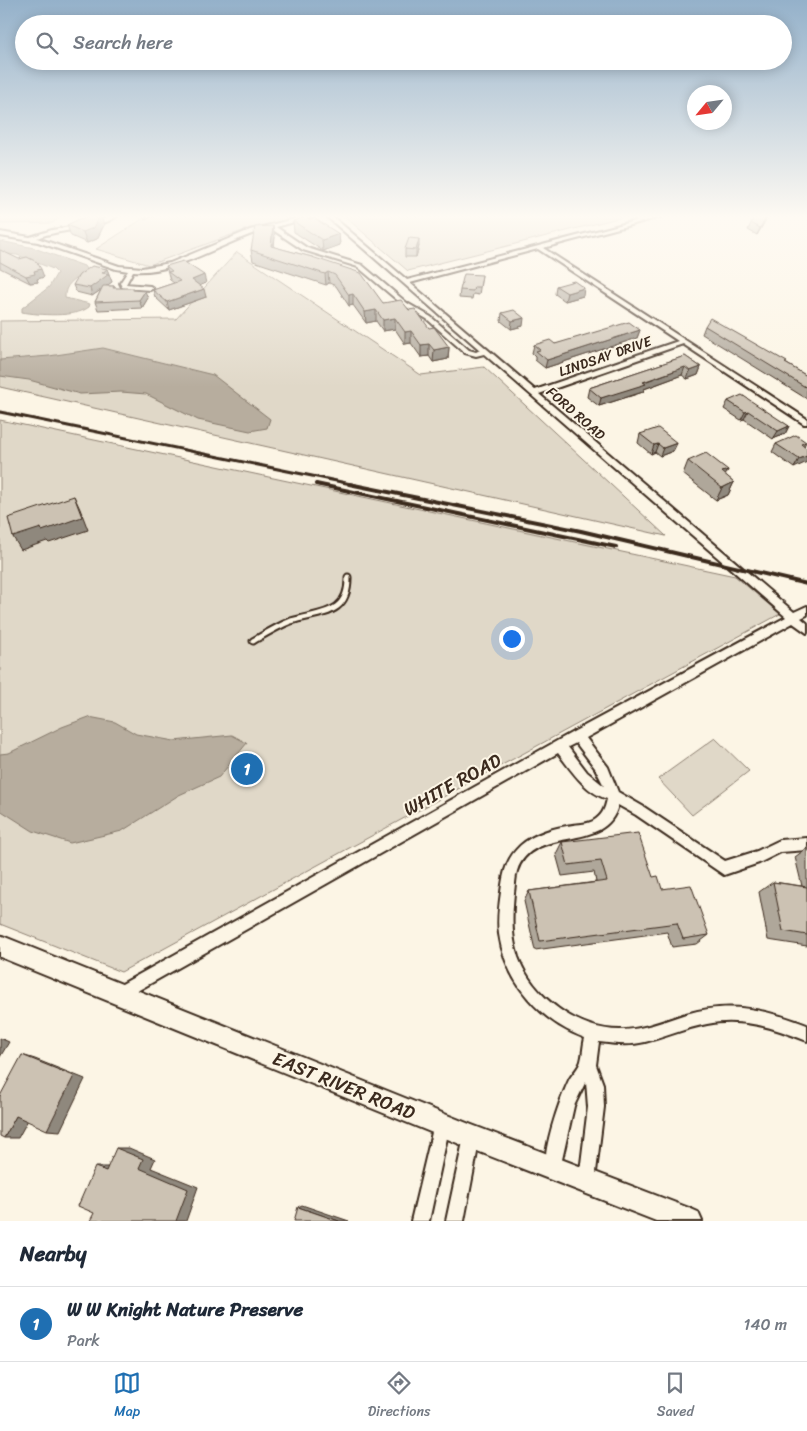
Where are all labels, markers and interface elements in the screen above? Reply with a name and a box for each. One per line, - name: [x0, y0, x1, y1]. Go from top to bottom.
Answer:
- search box: [15, 15, 792, 70]
- text: Search here: [73, 26, 173, 59]
- icon: search: [33, 29, 61, 57]
- north arrow: [687, 85, 732, 130]
- street label: LINDSAY DRIVE: [555, 328, 656, 384]
- street label: FORD ROAD: [540, 380, 612, 447]
- your location: [499, 626, 525, 652]
- street label: WHITE ROAD: [397, 743, 508, 825]
- pin: 1: [231, 750, 263, 788]
- street label: EAST RIVER ROAD: [267, 1042, 421, 1129]
- text: Nearby: [20, 1235, 86, 1273]
- text: W W Knight Nature Preserve: [67, 1293, 303, 1326]
- text: 1: [33, 1310, 39, 1339]
- text: 140 m: [744, 1310, 787, 1339]
- text: Park: [67, 1326, 100, 1355]
- tab: Map: [113, 1369, 141, 1424]
- tab: Directions: [368, 1369, 430, 1424]
- tab: Saved: [657, 1369, 694, 1424]

